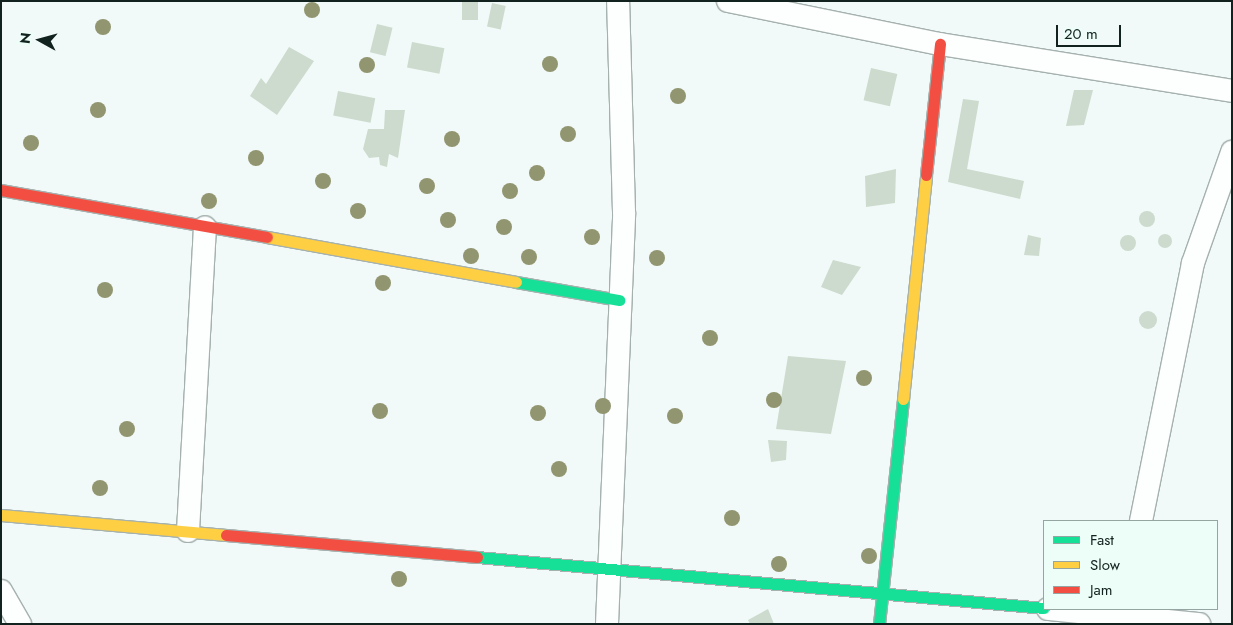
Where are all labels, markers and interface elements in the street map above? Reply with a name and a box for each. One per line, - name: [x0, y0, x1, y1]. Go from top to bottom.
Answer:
- north arrow: [15, 15, 65, 65]
- scale bar: [1058, 15, 1123, 47]
- text: 20 m: [1064, 23, 1098, 45]
- text: N: [15, 31, 36, 45]
- legend: [1043, 520, 1218, 610]
- text: Fast: [1090, 529, 1114, 551]
- text: Slow: [1090, 554, 1120, 576]
- text: Jam: [1090, 579, 1113, 601]

